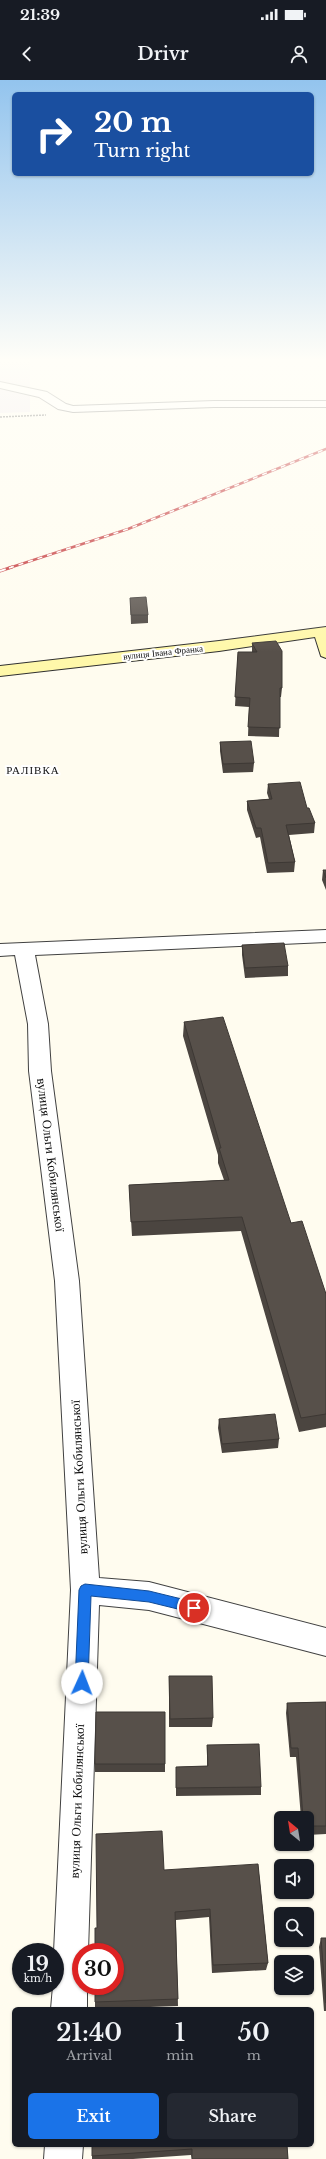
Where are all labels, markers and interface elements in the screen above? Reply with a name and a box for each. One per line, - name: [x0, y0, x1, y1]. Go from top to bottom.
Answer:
- text: 21:39: [20, 5, 60, 24]
- icon: back: [16, 43, 38, 65]
- text: Drivr: [137, 43, 189, 65]
- icon: person: [288, 43, 310, 65]
- text: 20 m: [94, 105, 172, 140]
- icon: right: [28, 108, 80, 160]
- text: Turn right: [94, 140, 190, 162]
- street label: вулиця Івана Франка: [123, 642, 203, 662]
- district label: РАЛІВКА: [6, 763, 60, 777]
- street label: вулиця Ольги Кобилянської: [33, 1077, 69, 1233]
- street label: вулиця Ольги Кобилянської: [66, 1399, 92, 1555]
- pin: [177, 1591, 211, 1625]
- icon: arrive: [183, 1597, 205, 1619]
- position arrow: [61, 1662, 103, 1704]
- street label: вулиця Ольги Кобилянської: [66, 1723, 88, 1879]
- north arrow: [274, 1811, 314, 1851]
- map controls: [274, 1811, 314, 1995]
- button: sound: [274, 1859, 314, 1899]
- button: search: [274, 1907, 314, 1947]
- speed limit sign: 30: [72, 1943, 124, 1995]
- text: 19: [27, 1952, 49, 1976]
- button: layers: [274, 1955, 314, 1995]
- text: km/h: [24, 1972, 52, 1985]
- text: 21:40: [56, 2018, 122, 2047]
- text: 1: [175, 2018, 185, 2047]
- text: 50: [238, 2018, 270, 2047]
- text: Arrival: [66, 2047, 112, 2064]
- text: min: [166, 2047, 194, 2064]
- text: m: [247, 2047, 261, 2064]
- button: Exit: [28, 2093, 159, 2139]
- button: Share: [167, 2093, 298, 2139]

